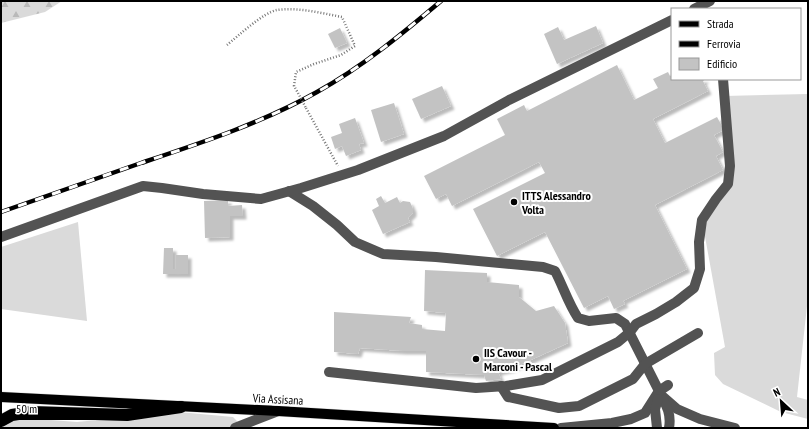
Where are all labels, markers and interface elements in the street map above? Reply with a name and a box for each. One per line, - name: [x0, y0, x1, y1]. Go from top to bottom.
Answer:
- legend: [671, 8, 801, 80]
- text: Strada: [707, 16, 734, 31]
- text: Ferrovia: [707, 36, 741, 51]
- text: Edificio: [707, 56, 737, 71]
- place label: ITTS Alessandro Volta: [521, 188, 591, 217]
- marker: ITTS Alessandro Volta: [509, 197, 519, 207]
- place label: IIS Cavour - Marconi - Pascal: [484, 345, 552, 374]
- marker: IIS Cavour - Marconi - Pascal: [471, 354, 481, 364]
- north arrow: [761, 381, 801, 421]
- text: N: [771, 384, 782, 400]
- street label: Via Assisana: [251, 390, 304, 408]
- scale bar: [10, 395, 105, 421]
- text: 50 m: [16, 401, 37, 416]

